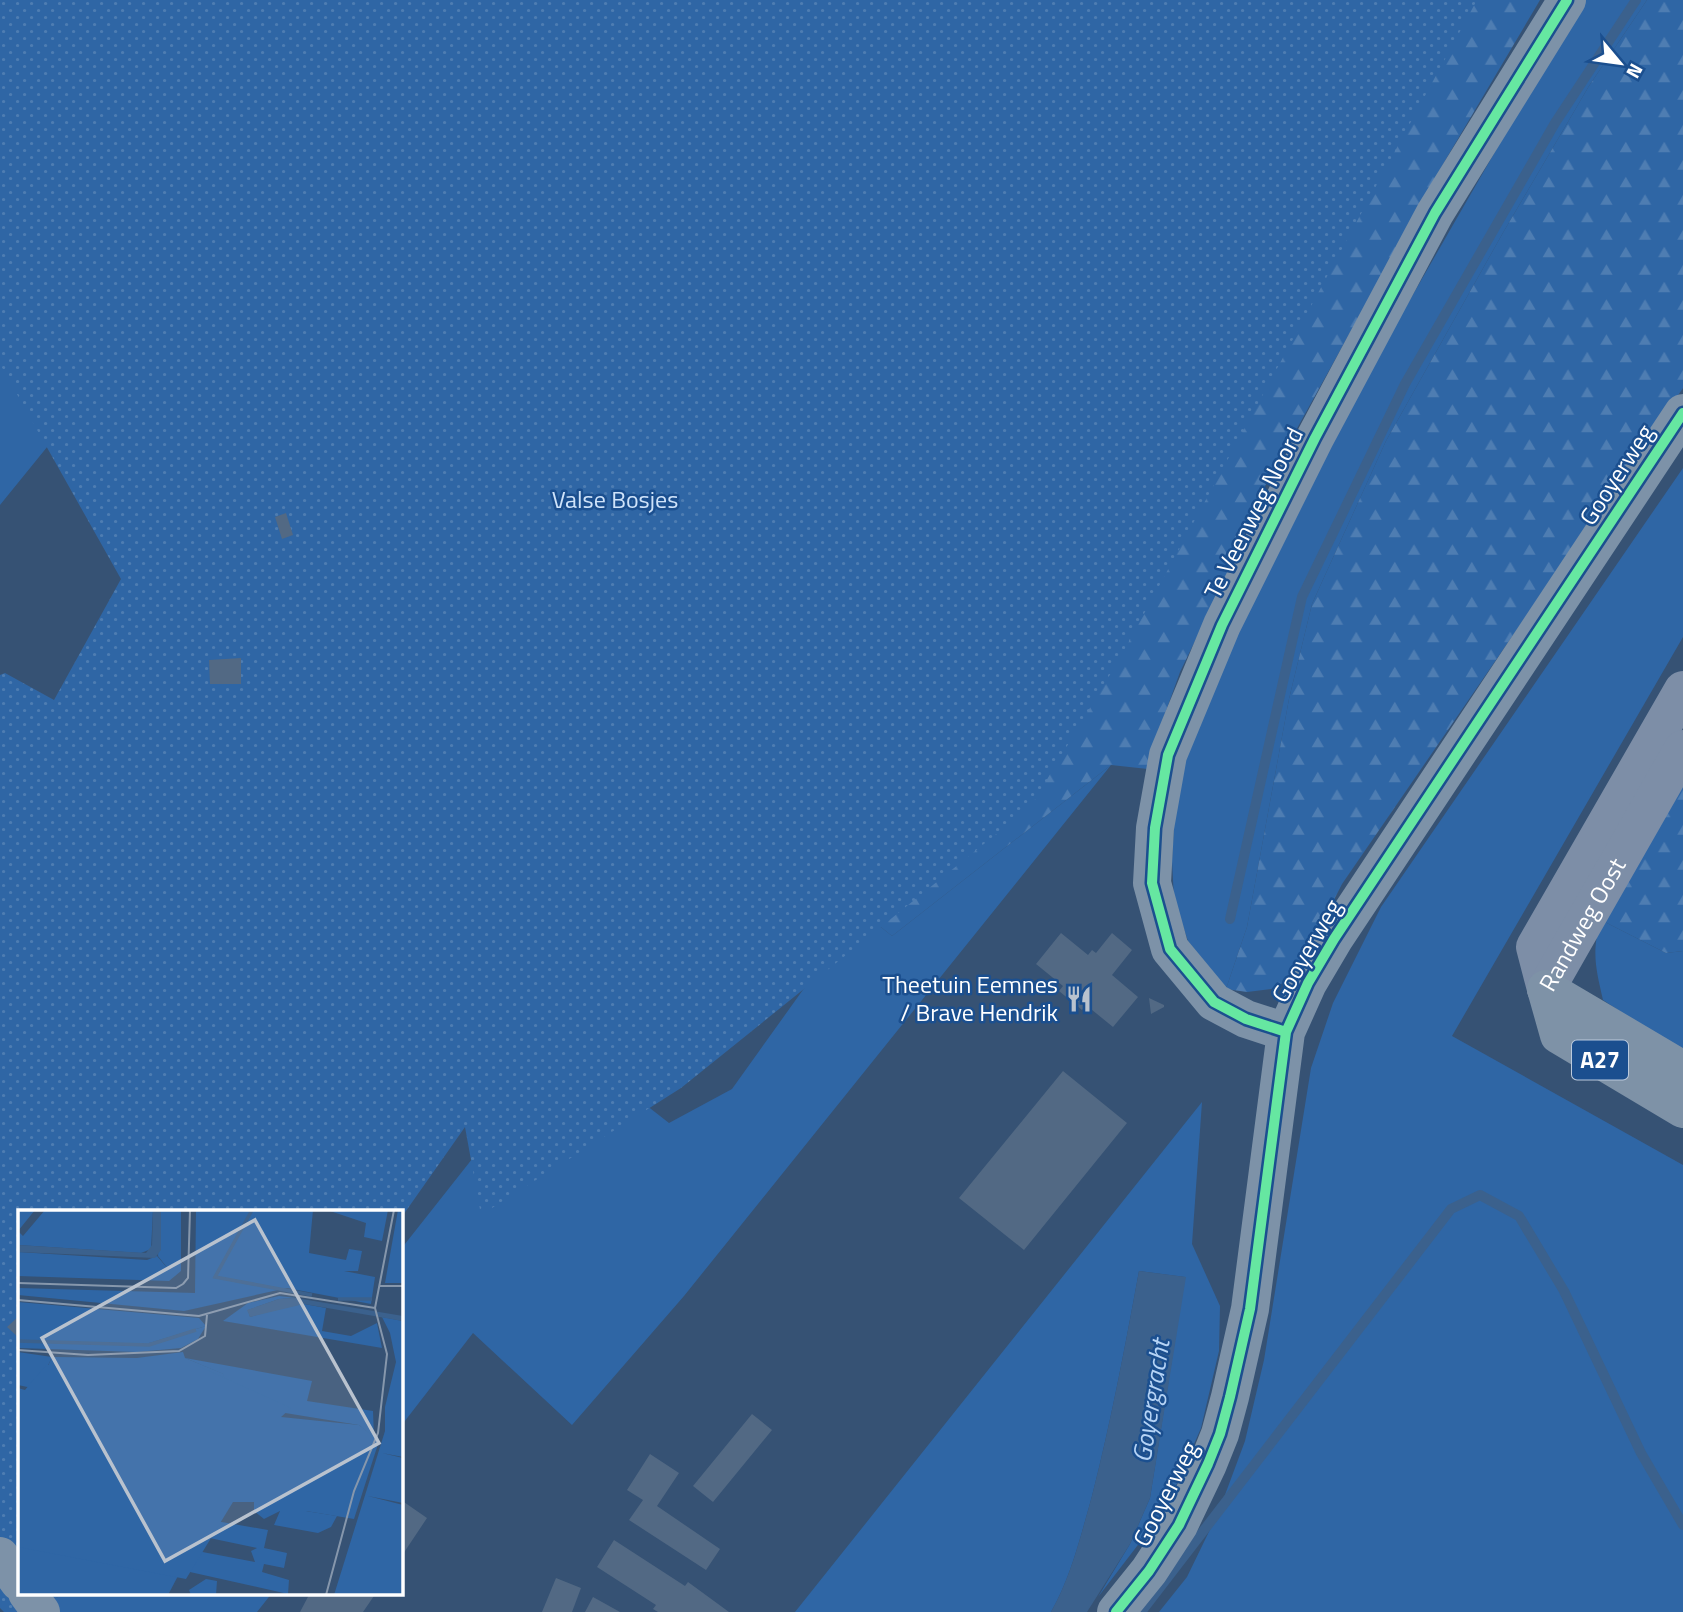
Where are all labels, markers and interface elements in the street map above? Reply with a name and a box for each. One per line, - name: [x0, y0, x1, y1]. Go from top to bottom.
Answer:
- north arrow: [1585, 28, 1655, 98]
- text: N: [1619, 59, 1651, 84]
- street label: Gooyerweg: [1570, 417, 1662, 532]
- street label: Te Veenweg Noord: [1194, 421, 1312, 605]
- park label: Valse Bosjes: [552, 481, 678, 517]
- street label: Randweg Oost: [1529, 850, 1635, 998]
- street label: Gooyerweg: [1262, 892, 1350, 1009]
- place label: Theetuin Eemnes / Brave Hendrik: [882, 966, 1058, 1030]
- restaurant icon: Theetuin Eemnes / Brave Hendrik: [1064, 984, 1094, 1014]
- road number: A27: [1572, 1040, 1628, 1079]
- inset map: [18, 1210, 402, 1594]
- water label: Goyergracht: [1122, 1334, 1180, 1465]
- street label: Gooyerweg: [1123, 1434, 1207, 1553]

